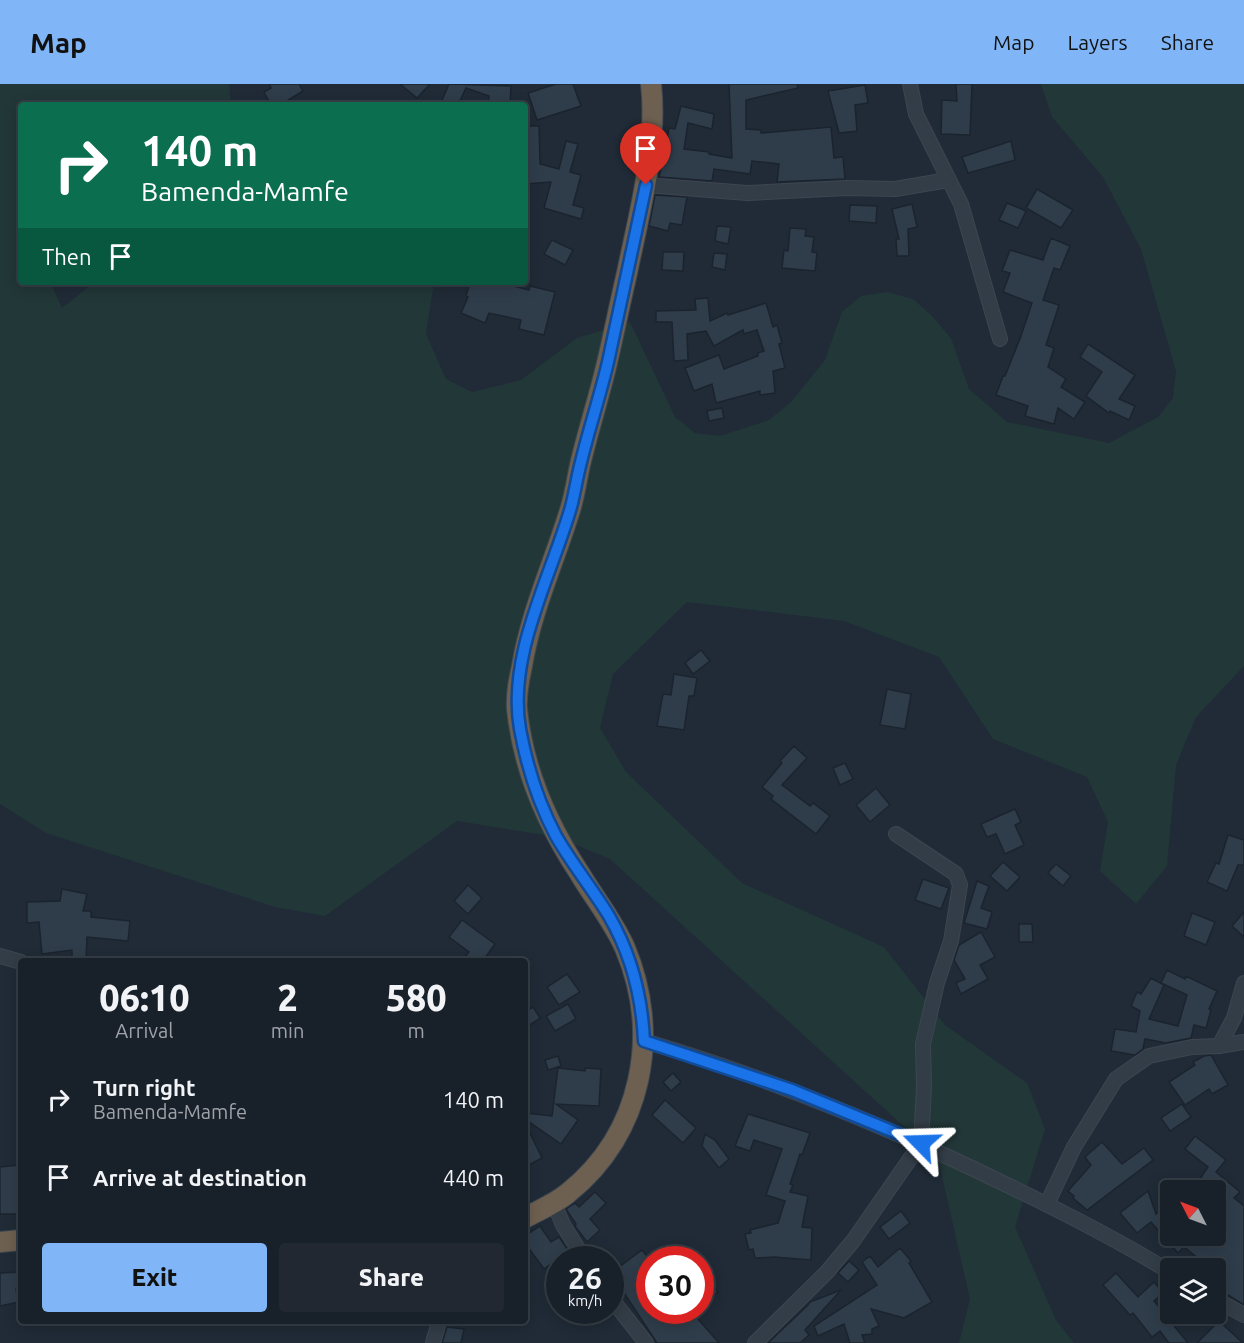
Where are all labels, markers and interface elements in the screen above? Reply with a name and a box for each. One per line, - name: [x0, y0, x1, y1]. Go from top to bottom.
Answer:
- text: Map: [30, 27, 87, 58]
- text: Map: [993, 30, 1034, 54]
- text: Layers: [1067, 30, 1128, 54]
- text: Share: [1161, 30, 1214, 54]
- pin: [620, 123, 671, 185]
- icon: right: [42, 126, 120, 204]
- text: 140 m: [141, 127, 258, 174]
- icon: arrive: [629, 132, 662, 165]
- text: Bamenda-Mamfe: [141, 176, 349, 206]
- icon: arrive: [104, 240, 137, 273]
- text: Then: [42, 244, 92, 269]
- text: 06:10: [99, 977, 189, 1018]
- text: 2: [277, 977, 298, 1018]
- text: 580: [386, 977, 447, 1018]
- text: Arrival: [115, 1019, 174, 1042]
- text: min: [271, 1019, 304, 1042]
- text: m: [408, 1019, 425, 1042]
- text: Turn right: [93, 1075, 195, 1100]
- icon: right: [42, 1083, 75, 1116]
- text: 140 m: [443, 1087, 504, 1112]
- text: Bamenda-Mamfe: [93, 1100, 247, 1123]
- position arrow: [889, 1111, 953, 1175]
- icon: arrive: [42, 1161, 75, 1194]
- text: Arrive at destination: [93, 1165, 307, 1190]
- text: 440 m: [443, 1165, 504, 1190]
- north arrow: [1160, 1180, 1226, 1246]
- map controls: [1160, 1180, 1226, 1324]
- button: Exit: [42, 1243, 267, 1312]
- button: Share: [279, 1243, 504, 1312]
- speed limit sign: 30: [636, 1246, 714, 1324]
- button: layers: [1160, 1258, 1226, 1324]
- text: 26: [568, 1261, 602, 1295]
- text: km/h: [568, 1292, 602, 1309]

